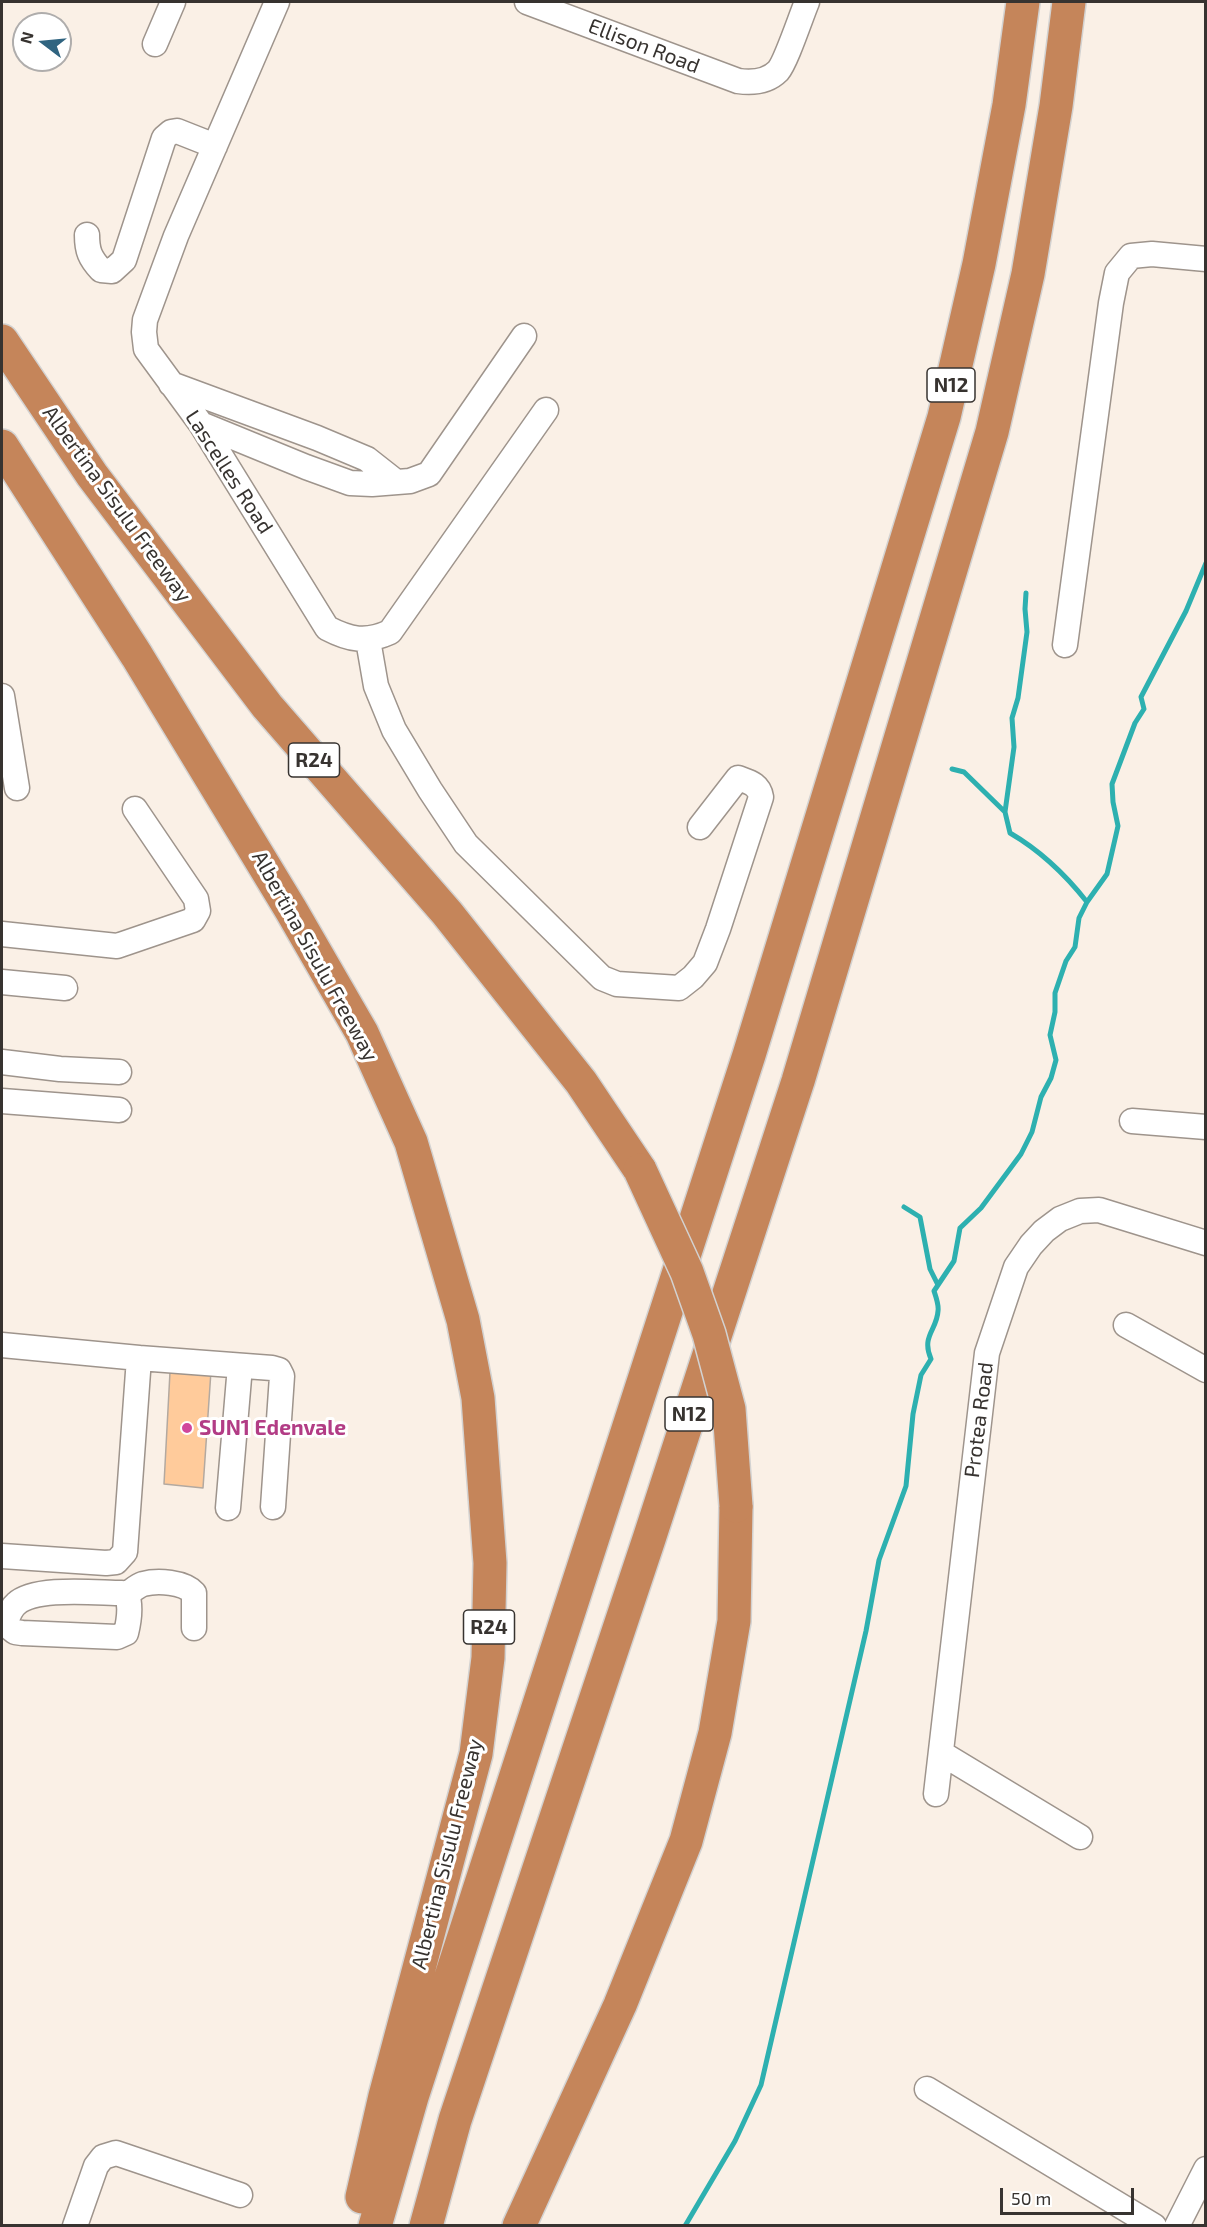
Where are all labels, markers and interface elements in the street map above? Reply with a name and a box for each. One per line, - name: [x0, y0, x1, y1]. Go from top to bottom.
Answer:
- north arrow: [12, 12, 72, 72]
- street label: Ellison Road: [585, 13, 703, 79]
- text: N: [15, 29, 37, 46]
- road number: N12: [927, 368, 975, 402]
- street label: Albertina Sisulu Freeway: [37, 401, 197, 607]
- street label: Lascelles Road: [180, 406, 278, 538]
- road number: R24: [288, 743, 340, 777]
- street label: Albertina Sisulu Freeway: [247, 846, 383, 1066]
- street label: Protea Road: [959, 1361, 999, 1479]
- road number: N12: [665, 1397, 713, 1431]
- place label: SUN1 Edenvale: [199, 1415, 346, 1441]
- marker: SUN1 Edenvale: [180, 1421, 194, 1435]
- road number: R24: [464, 1610, 514, 1644]
- street label: Albertina Sisulu Freeway: [406, 1736, 488, 1972]
- scale bar: [1003, 2176, 1136, 2214]
- text: 50 m: [1011, 2187, 1051, 2209]

